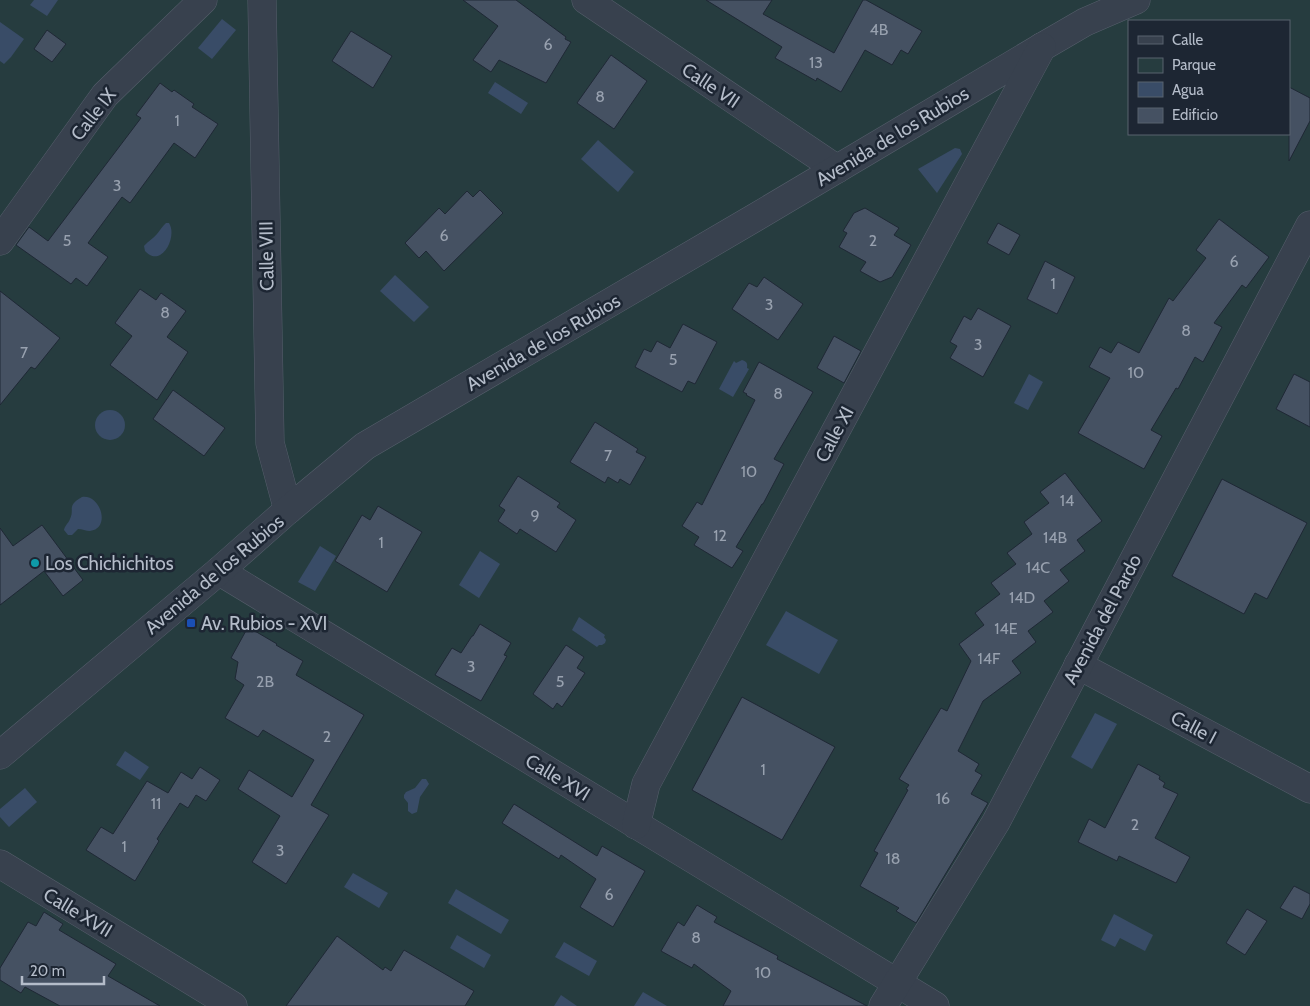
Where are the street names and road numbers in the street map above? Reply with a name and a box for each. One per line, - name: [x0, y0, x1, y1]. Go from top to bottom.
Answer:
- street label: Calle VII: [677, 58, 744, 113]
- street label: Avenida de los Rubios: [812, 82, 973, 191]
- street label: Calle IX: [66, 83, 121, 145]
- street label: Calle VIII: [254, 221, 279, 291]
- street label: Avenida de los Rubios: [462, 289, 625, 396]
- street label: Calle XI: [810, 402, 859, 466]
- street label: Avenida de los Rubios: [140, 510, 289, 639]
- street label: Avenida del Pardo: [1058, 550, 1146, 688]
- street label: Calle I: [1167, 706, 1221, 749]
- street label: Calle XVI: [521, 749, 594, 806]
- street label: Calle XVII: [39, 883, 116, 942]

